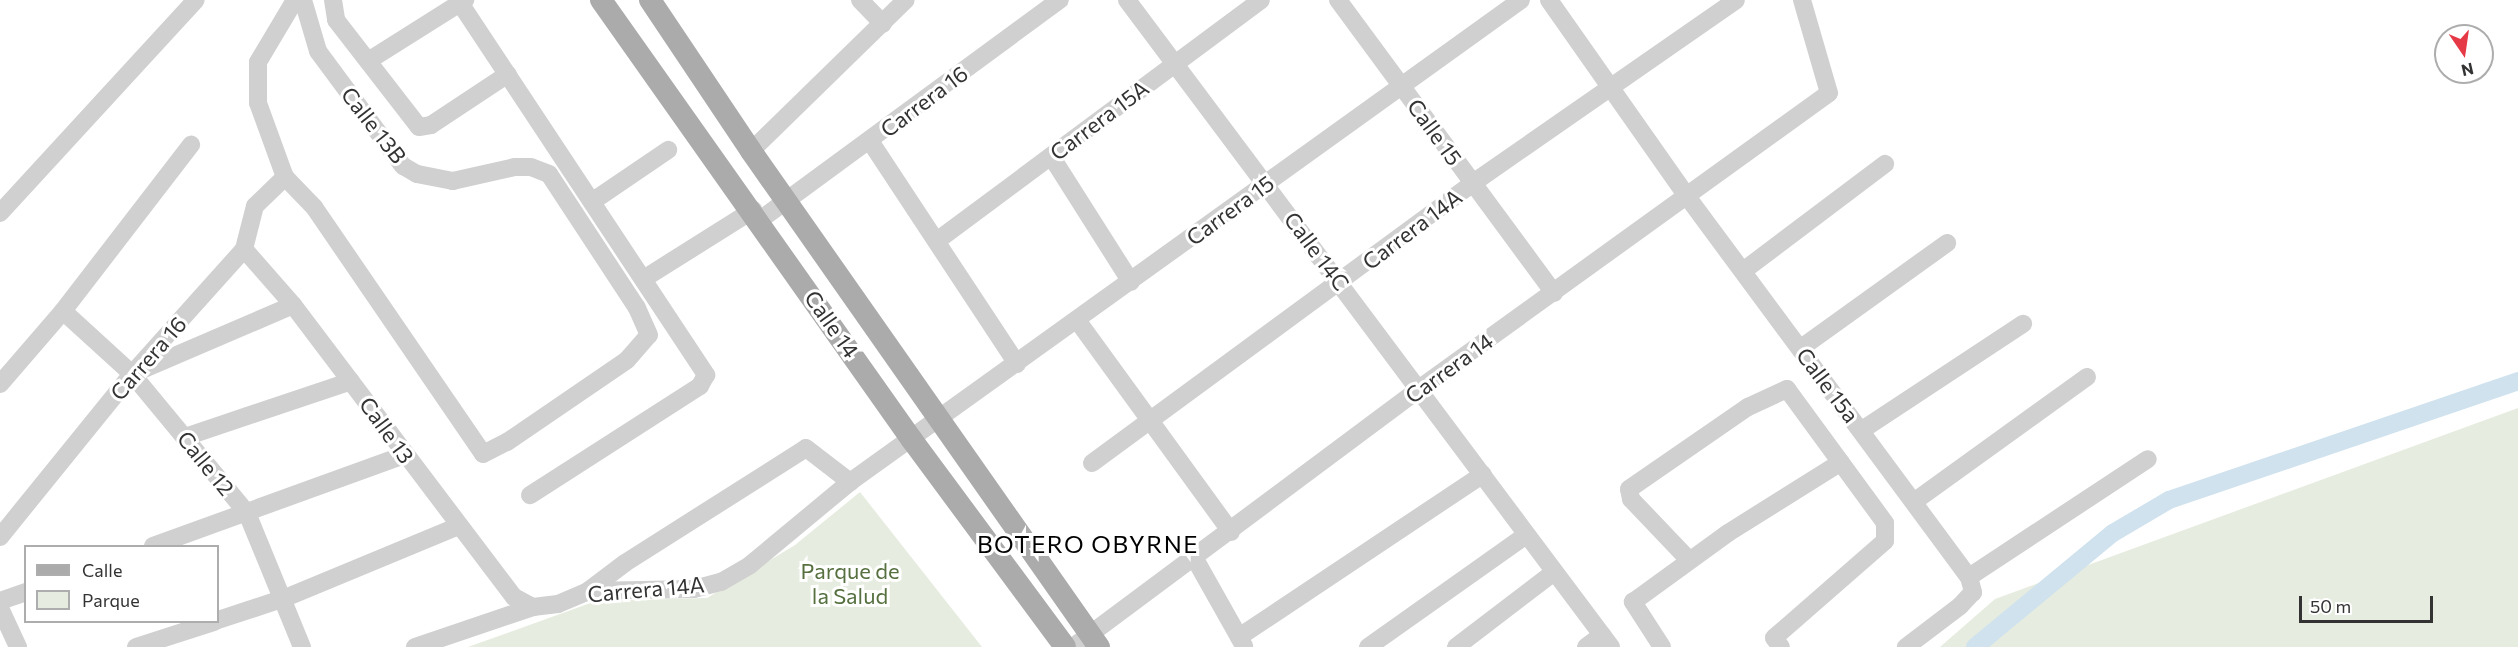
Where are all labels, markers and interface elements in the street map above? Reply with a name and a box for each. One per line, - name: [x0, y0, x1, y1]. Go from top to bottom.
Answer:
- north arrow: [2434, 24, 2494, 84]
- text: N: [2460, 59, 2476, 81]
- street label: Carrera 16: [875, 60, 973, 142]
- street label: Carrera 15A: [1045, 74, 1153, 166]
- street label: Calle 13B: [336, 82, 412, 168]
- street label: Calle 15: [1402, 94, 1468, 170]
- street label: Carrera 15: [1181, 169, 1279, 251]
- street label: Carrera 14A: [1357, 183, 1467, 275]
- street label: Calle 14C: [1279, 207, 1355, 295]
- street label: Calle 14: [799, 285, 865, 363]
- street label: Carrera 16: [104, 311, 192, 405]
- street label: Carrera 14: [1400, 327, 1498, 409]
- street label: Calle 15a: [1791, 342, 1865, 428]
- street label: Calle 13: [354, 392, 420, 468]
- street label: Calle 12: [172, 425, 240, 501]
- district label: BOTERO OBYRNE: [977, 530, 1199, 558]
- legend: [24, 545, 219, 623]
- park label: Parque de la Salud: [801, 557, 899, 608]
- text: Calle: [82, 559, 122, 581]
- street label: Carrera 14A: [586, 571, 706, 607]
- scale bar: [2302, 584, 2436, 622]
- text: Parque: [82, 589, 140, 611]
- text: 50 m: [2310, 595, 2351, 617]

